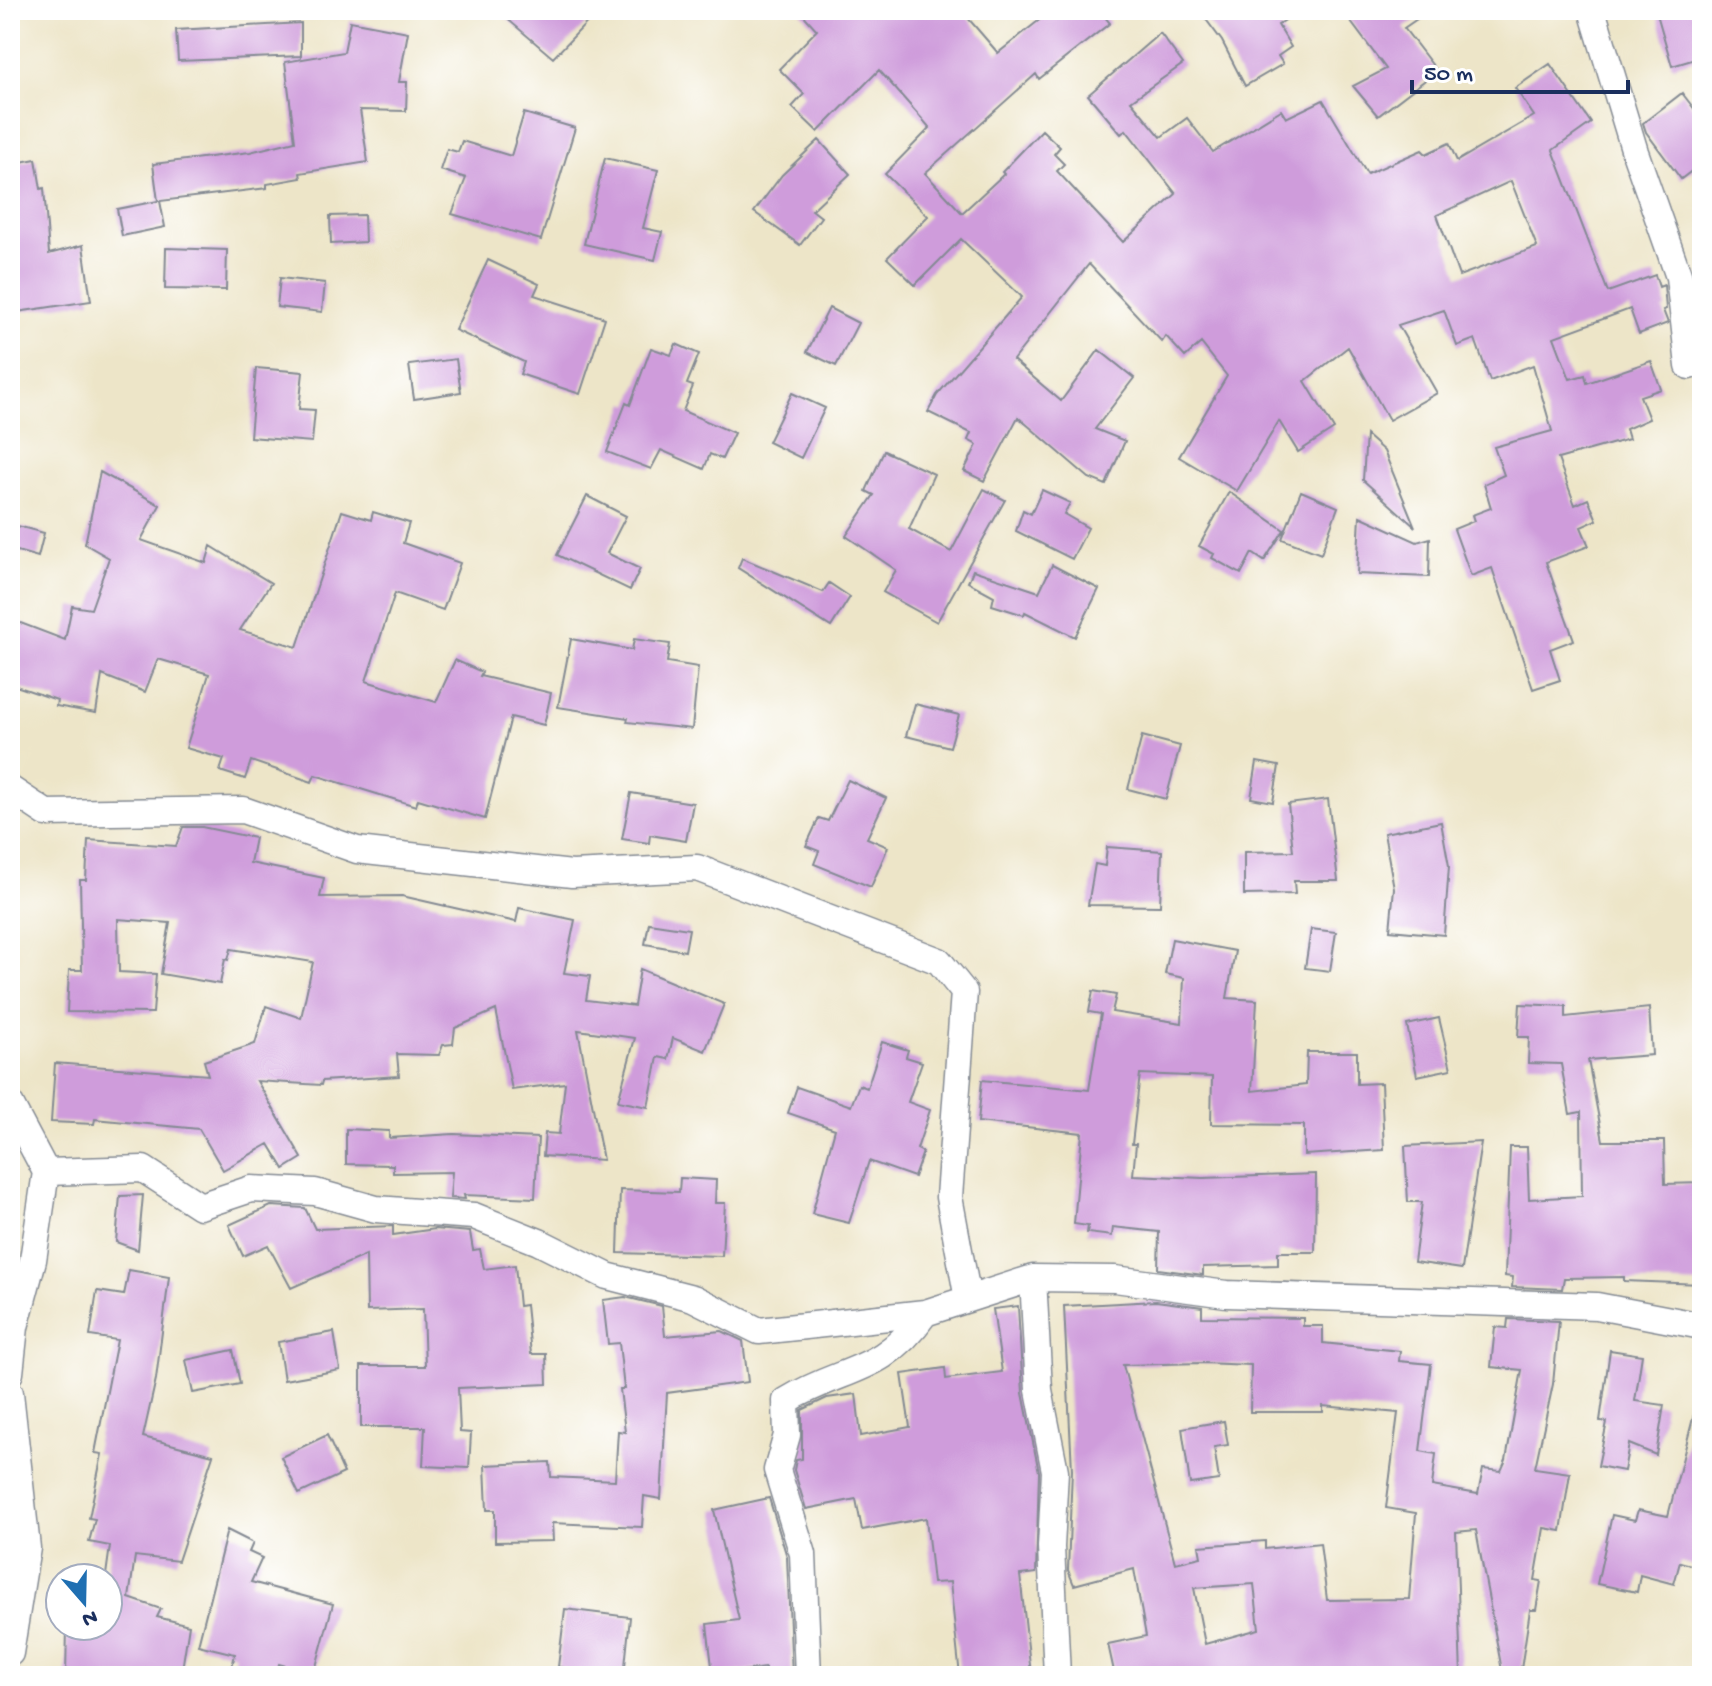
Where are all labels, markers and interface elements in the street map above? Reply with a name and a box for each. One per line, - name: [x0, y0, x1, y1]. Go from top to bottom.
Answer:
- scale bar: [1412, 44, 1628, 94]
- text: 50 m: [1424, 61, 1473, 90]
- north arrow: [44, 1562, 124, 1642]
- text: N: [78, 1602, 101, 1632]

